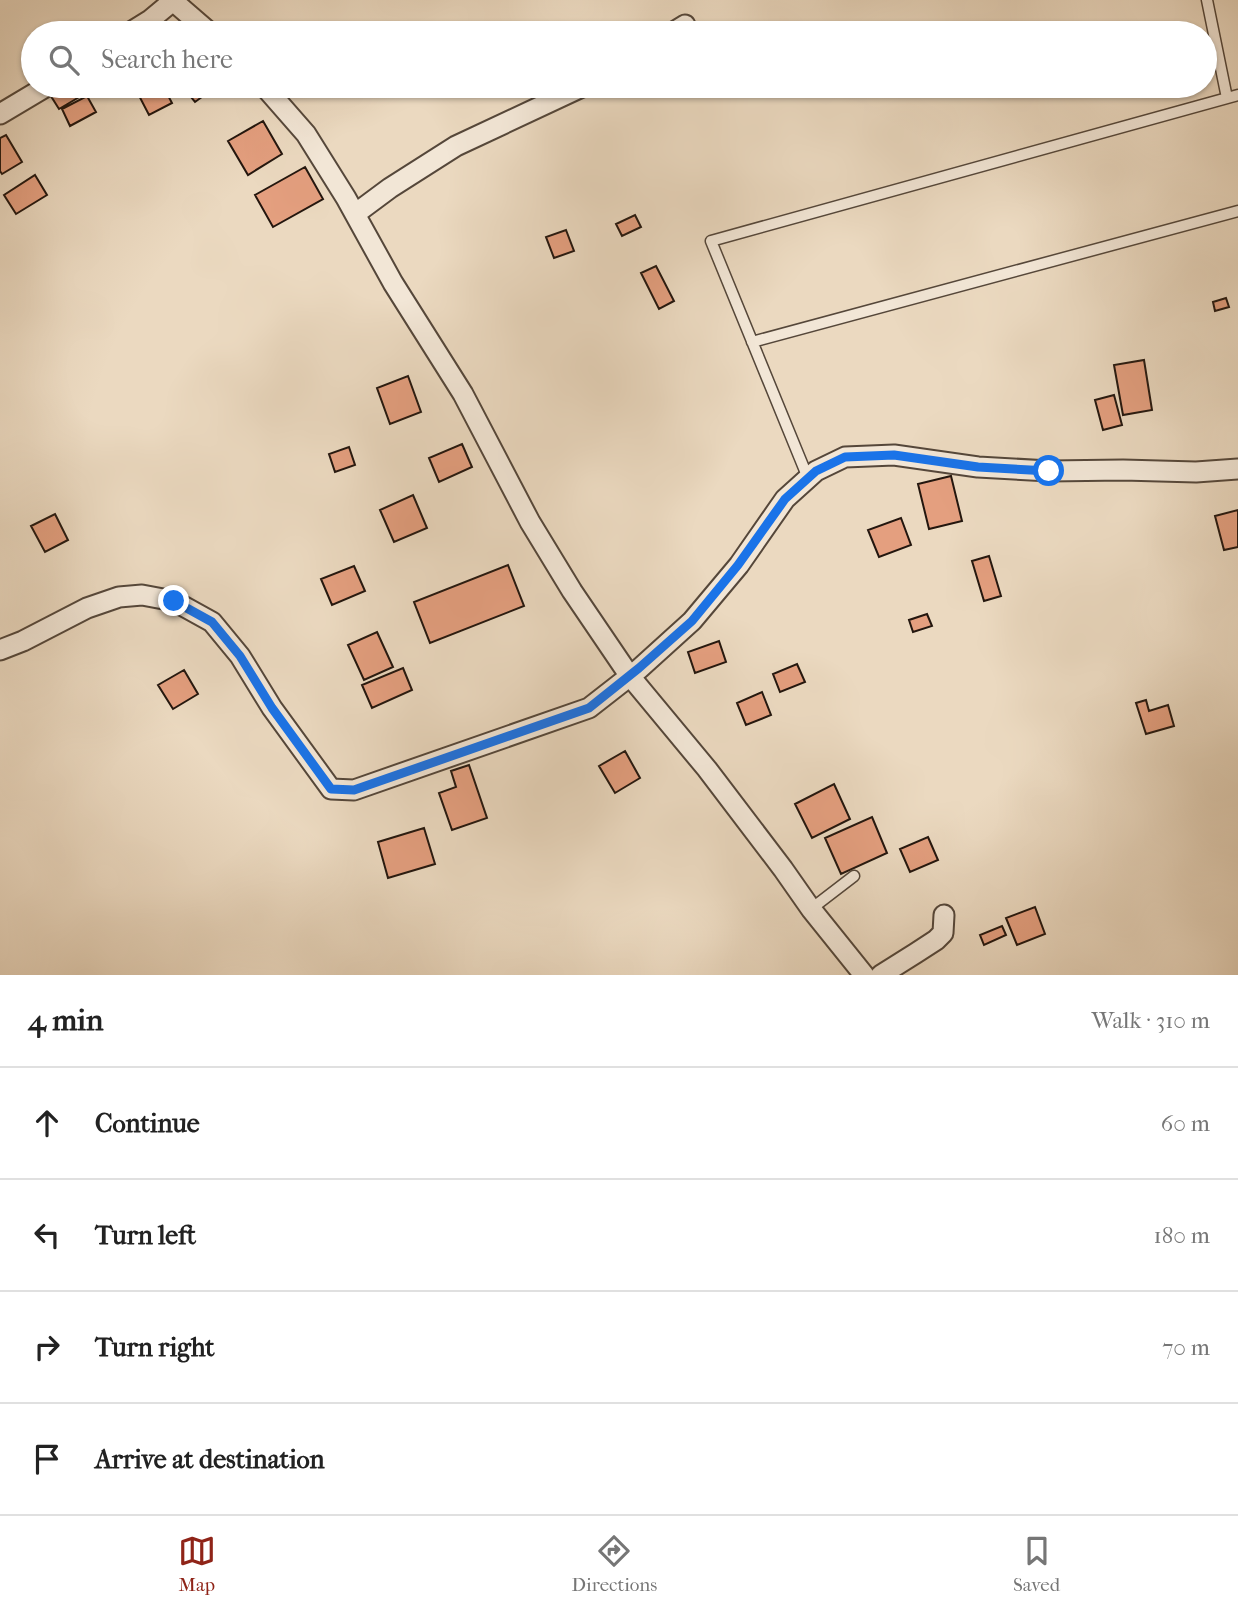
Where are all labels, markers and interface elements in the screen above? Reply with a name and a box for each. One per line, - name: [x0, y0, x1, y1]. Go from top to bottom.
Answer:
- search box: [21, 21, 1217, 98]
- icon: search: [45, 41, 83, 79]
- text: Search here: [101, 44, 233, 75]
- route start: [1033, 455, 1064, 486]
- route end: [158, 585, 189, 616]
- text: 4 min: [28, 1003, 103, 1038]
- text: Walk · 310 m: [1091, 1007, 1210, 1034]
- icon: ahead: [28, 1104, 66, 1142]
- text: Continue: [95, 1108, 200, 1139]
- text: 60 m: [1161, 1110, 1210, 1137]
- icon: left: [28, 1216, 66, 1254]
- text: Turn left: [95, 1220, 196, 1251]
- text: 180 m: [1153, 1222, 1210, 1249]
- icon: right: [28, 1328, 66, 1366]
- text: Turn right: [95, 1332, 215, 1363]
- text: 70 m: [1162, 1334, 1210, 1361]
- icon: arrive: [28, 1440, 66, 1478]
- text: Arrive at destination: [95, 1444, 325, 1475]
- tab: Map: [178, 1532, 216, 1596]
- tab: Directions: [572, 1532, 657, 1596]
- tab: Saved: [1013, 1532, 1060, 1596]

